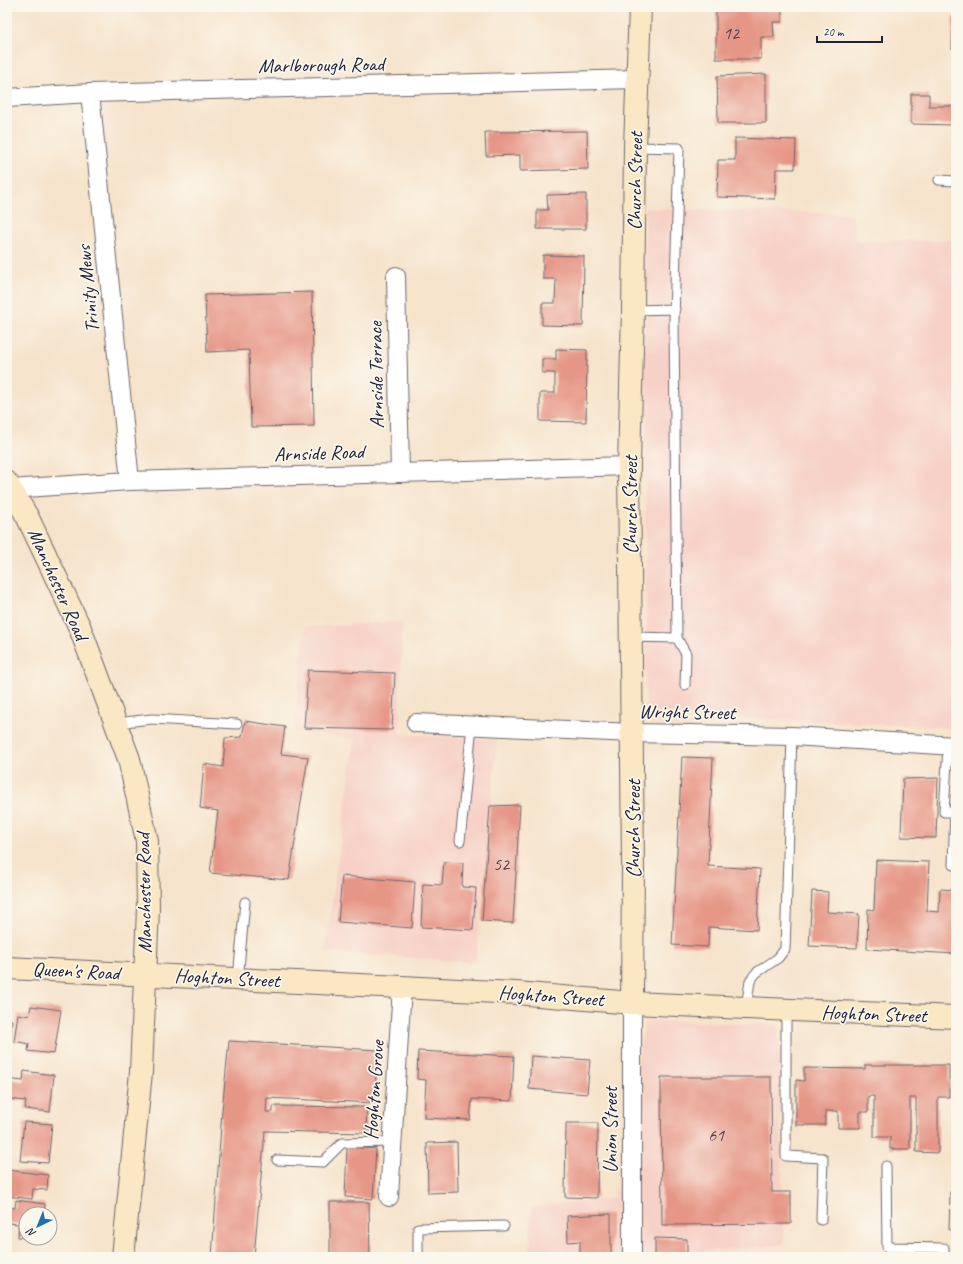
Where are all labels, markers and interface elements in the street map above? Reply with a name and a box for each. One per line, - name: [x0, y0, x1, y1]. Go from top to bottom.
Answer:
- scale bar: [817, 18, 882, 44]
- house number: 12: [723, 22, 741, 44]
- text: 20 m: [823, 24, 845, 40]
- street label: Marlborough Road: [258, 51, 387, 79]
- street label: Church Street: [622, 129, 648, 230]
- street label: Trinity Mews: [71, 242, 105, 334]
- street label: Arnside Terrace: [363, 320, 389, 429]
- street label: Arnside Road: [274, 439, 368, 467]
- street label: Church Street: [618, 454, 643, 554]
- street label: Manchester Road: [22, 524, 95, 647]
- street label: Wright Street: [639, 699, 738, 725]
- street label: Church Street: [621, 778, 646, 878]
- street label: Manchester Road: [130, 830, 158, 953]
- house number: 52: [493, 853, 511, 875]
- street label: Queen's Road: [32, 956, 123, 986]
- street label: Hoghton Street: [174, 963, 283, 993]
- street label: Hoghton Street: [498, 980, 607, 1012]
- street label: Hoghton Street: [821, 1000, 929, 1028]
- street label: Hoghton Grove: [358, 1038, 390, 1140]
- street label: Union Street: [598, 1084, 623, 1173]
- house number: 61: [708, 1124, 725, 1146]
- north arrow: [18, 1206, 58, 1246]
- text: N: [22, 1224, 38, 1241]

